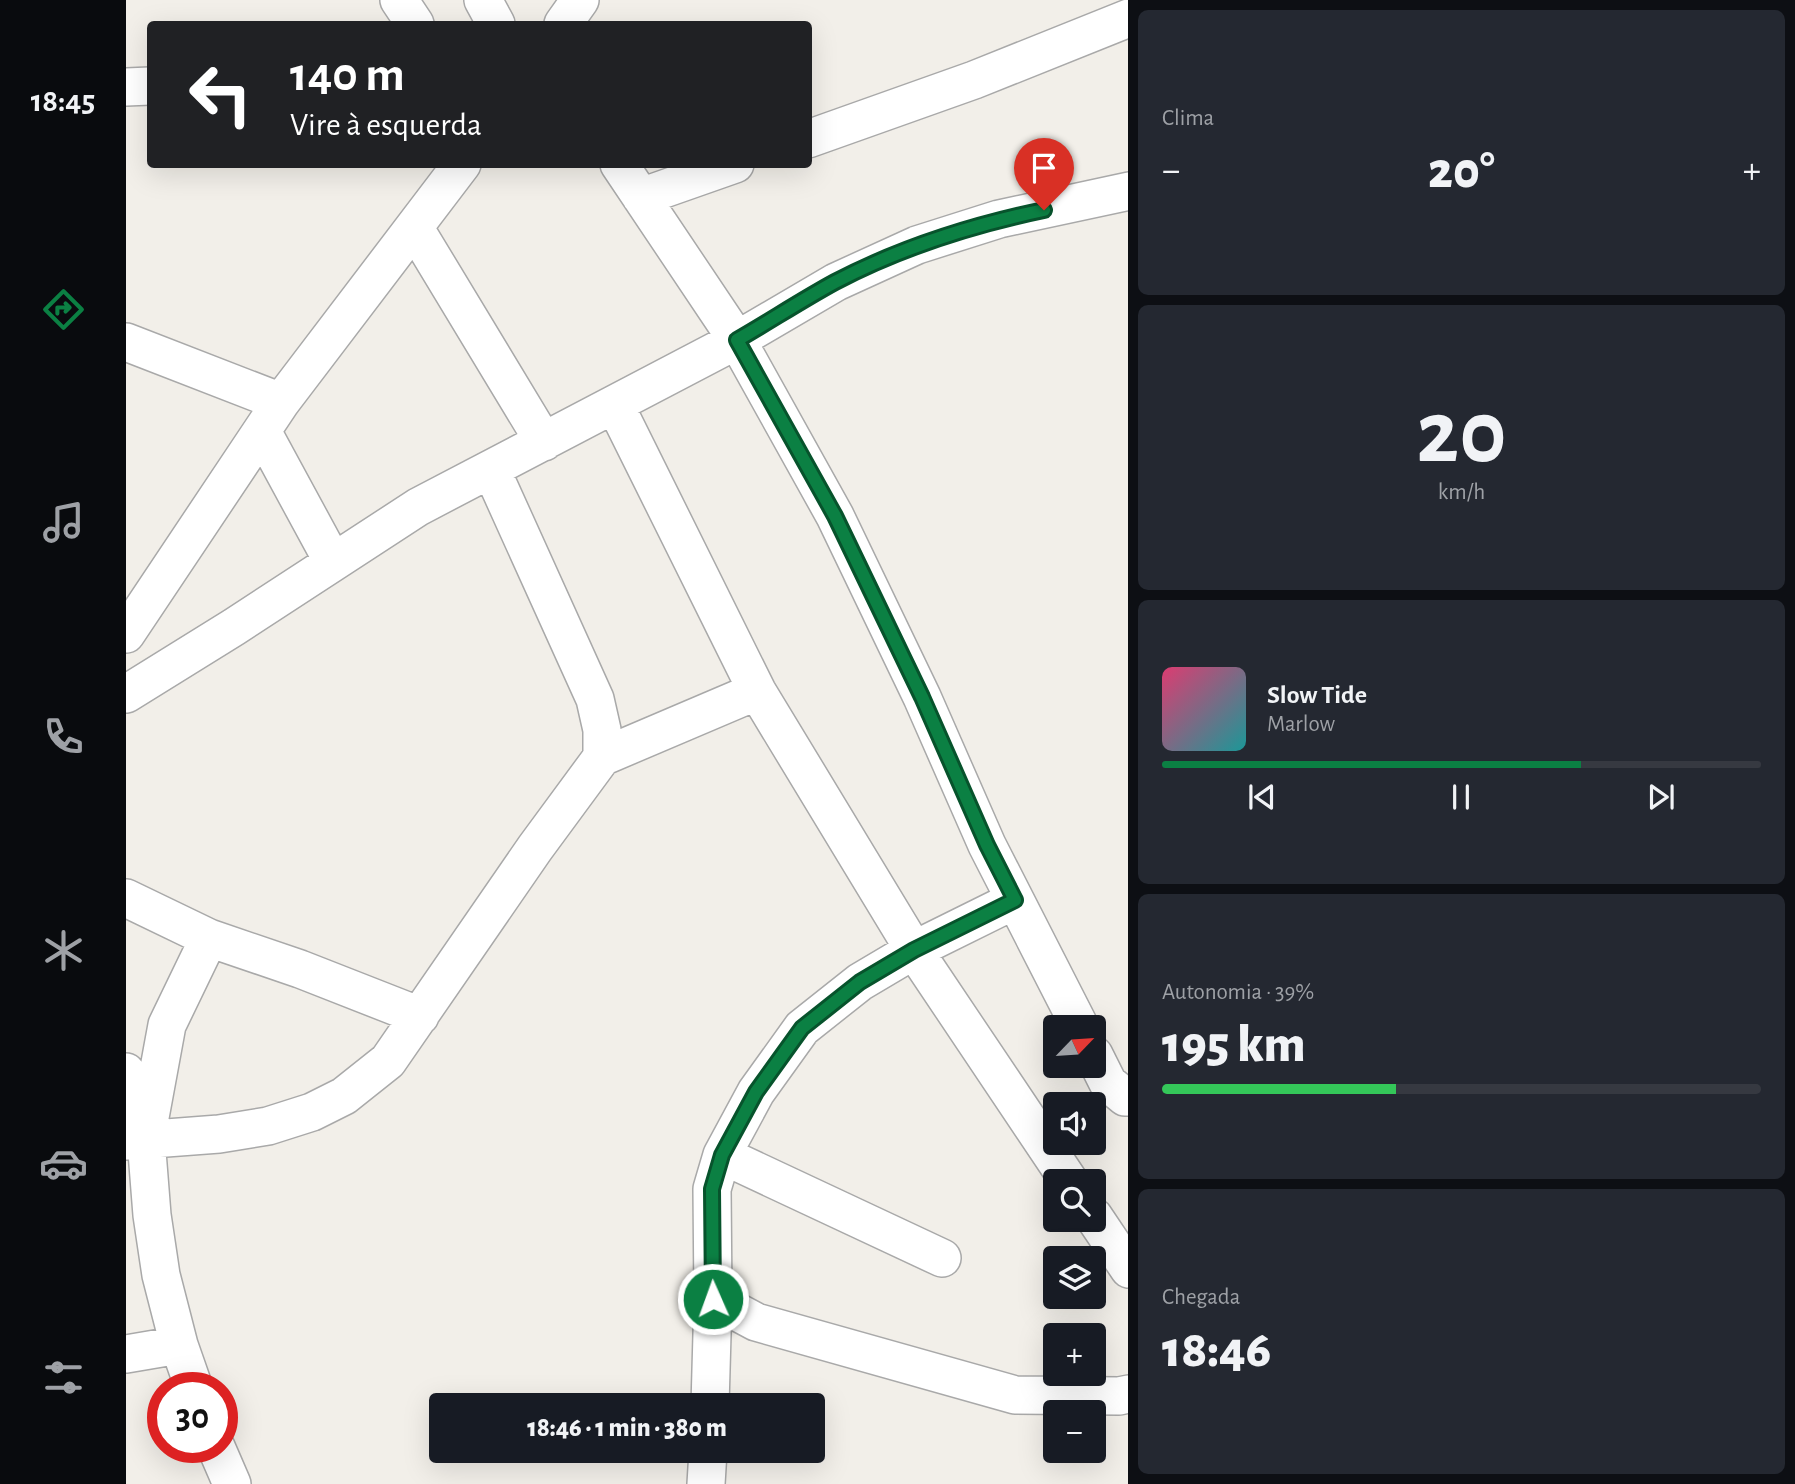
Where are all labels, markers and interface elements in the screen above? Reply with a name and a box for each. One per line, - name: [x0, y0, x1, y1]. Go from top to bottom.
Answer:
- icon: left: [175, 49, 266, 140]
- text: 140 m: [290, 51, 405, 100]
- text: 18:45: [31, 85, 95, 117]
- text: Clima: [1162, 107, 1214, 130]
- text: Vire à esquerda: [290, 109, 482, 141]
- pin: [1014, 138, 1074, 210]
- text: 20°: [1428, 145, 1495, 197]
- icon: arrive: [1025, 149, 1063, 187]
- text: −: [1162, 152, 1180, 190]
- text: +: [1743, 152, 1761, 190]
- icon: directions: [39, 285, 88, 334]
- text: 20: [1416, 388, 1507, 479]
- text: km/h: [1438, 481, 1485, 504]
- icon: music: [39, 498, 88, 547]
- text: Slow Tide: [1267, 682, 1367, 708]
- icon: phone: [39, 712, 88, 761]
- text: Marlow: [1267, 713, 1335, 736]
- icon: previous: [1243, 778, 1281, 816]
- icon: pause: [1442, 778, 1480, 816]
- icon: next: [1642, 778, 1680, 816]
- icon: climate: [39, 926, 88, 975]
- text: Autonomia · 39%: [1162, 981, 1314, 1004]
- north arrow: [1043, 1015, 1106, 1078]
- map controls: [1043, 1015, 1106, 1463]
- text: 195 km: [1162, 1019, 1306, 1071]
- button: sound: [1043, 1092, 1106, 1155]
- icon: car: [39, 1139, 88, 1188]
- button: search: [1043, 1169, 1106, 1232]
- button: layers: [1043, 1246, 1106, 1309]
- position arrow: [676, 1262, 750, 1336]
- text: Chegada: [1162, 1286, 1240, 1309]
- button: +: [1043, 1323, 1106, 1386]
- text: 18:46: [1162, 1324, 1271, 1376]
- icon: filters: [39, 1353, 88, 1402]
- speed limit sign: 30: [147, 1372, 238, 1463]
- button: −: [1043, 1400, 1106, 1463]
- text: 18:46 · 1 min · 380 m: [527, 1415, 727, 1441]

